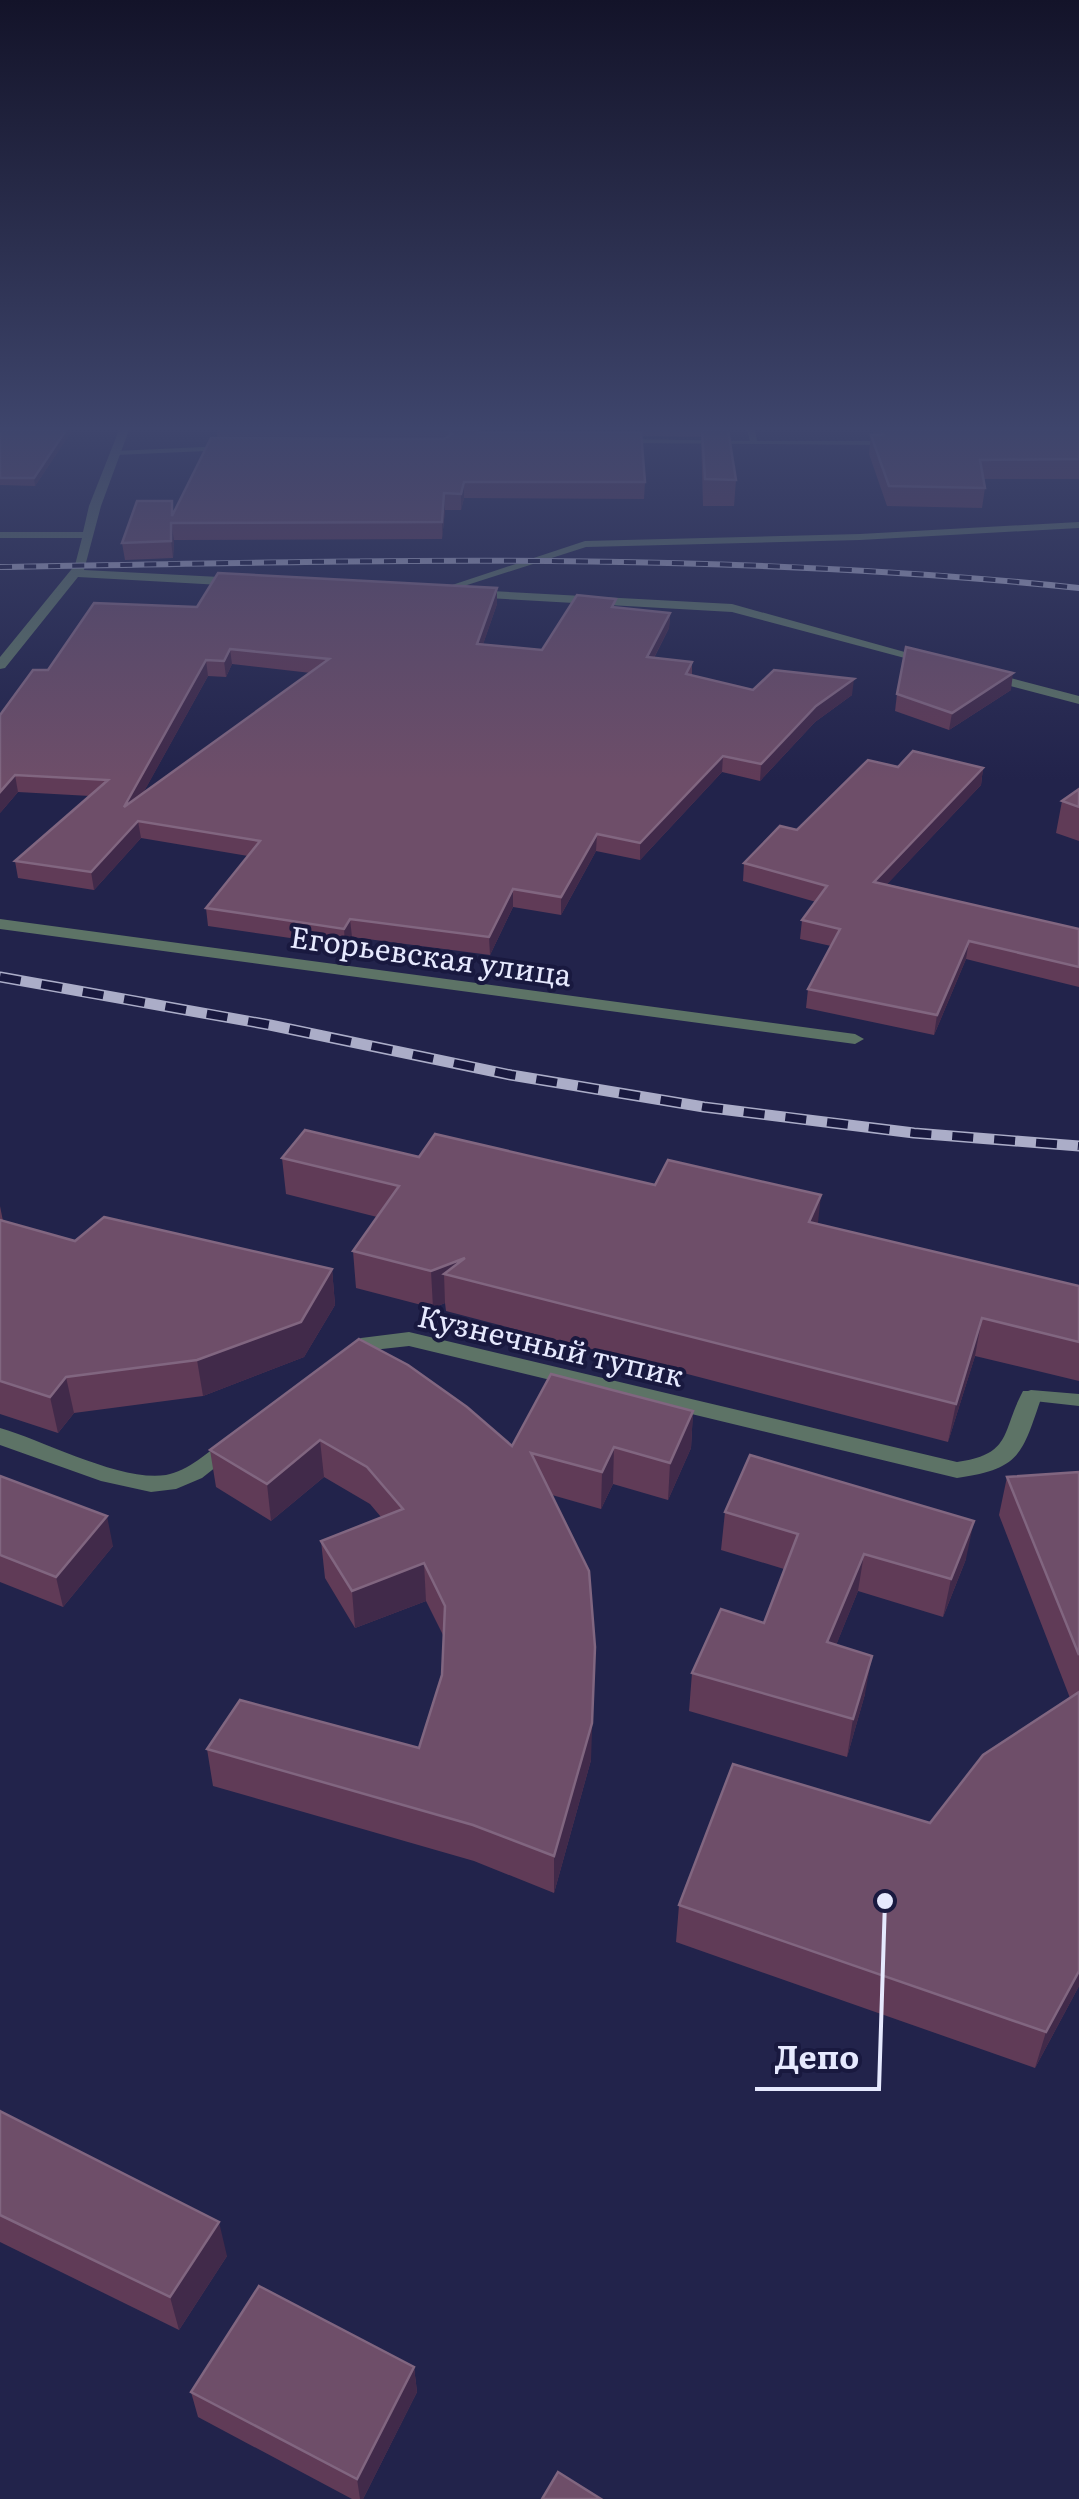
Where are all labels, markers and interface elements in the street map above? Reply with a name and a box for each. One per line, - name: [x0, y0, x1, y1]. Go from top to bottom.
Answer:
- street label: Егорьевская улица: [287, 912, 575, 996]
- street label: Кузнечный тупик: [414, 1292, 689, 1396]
- callout: Депо: [755, 2027, 879, 2089]
- text: Депо: [775, 2031, 859, 2079]

